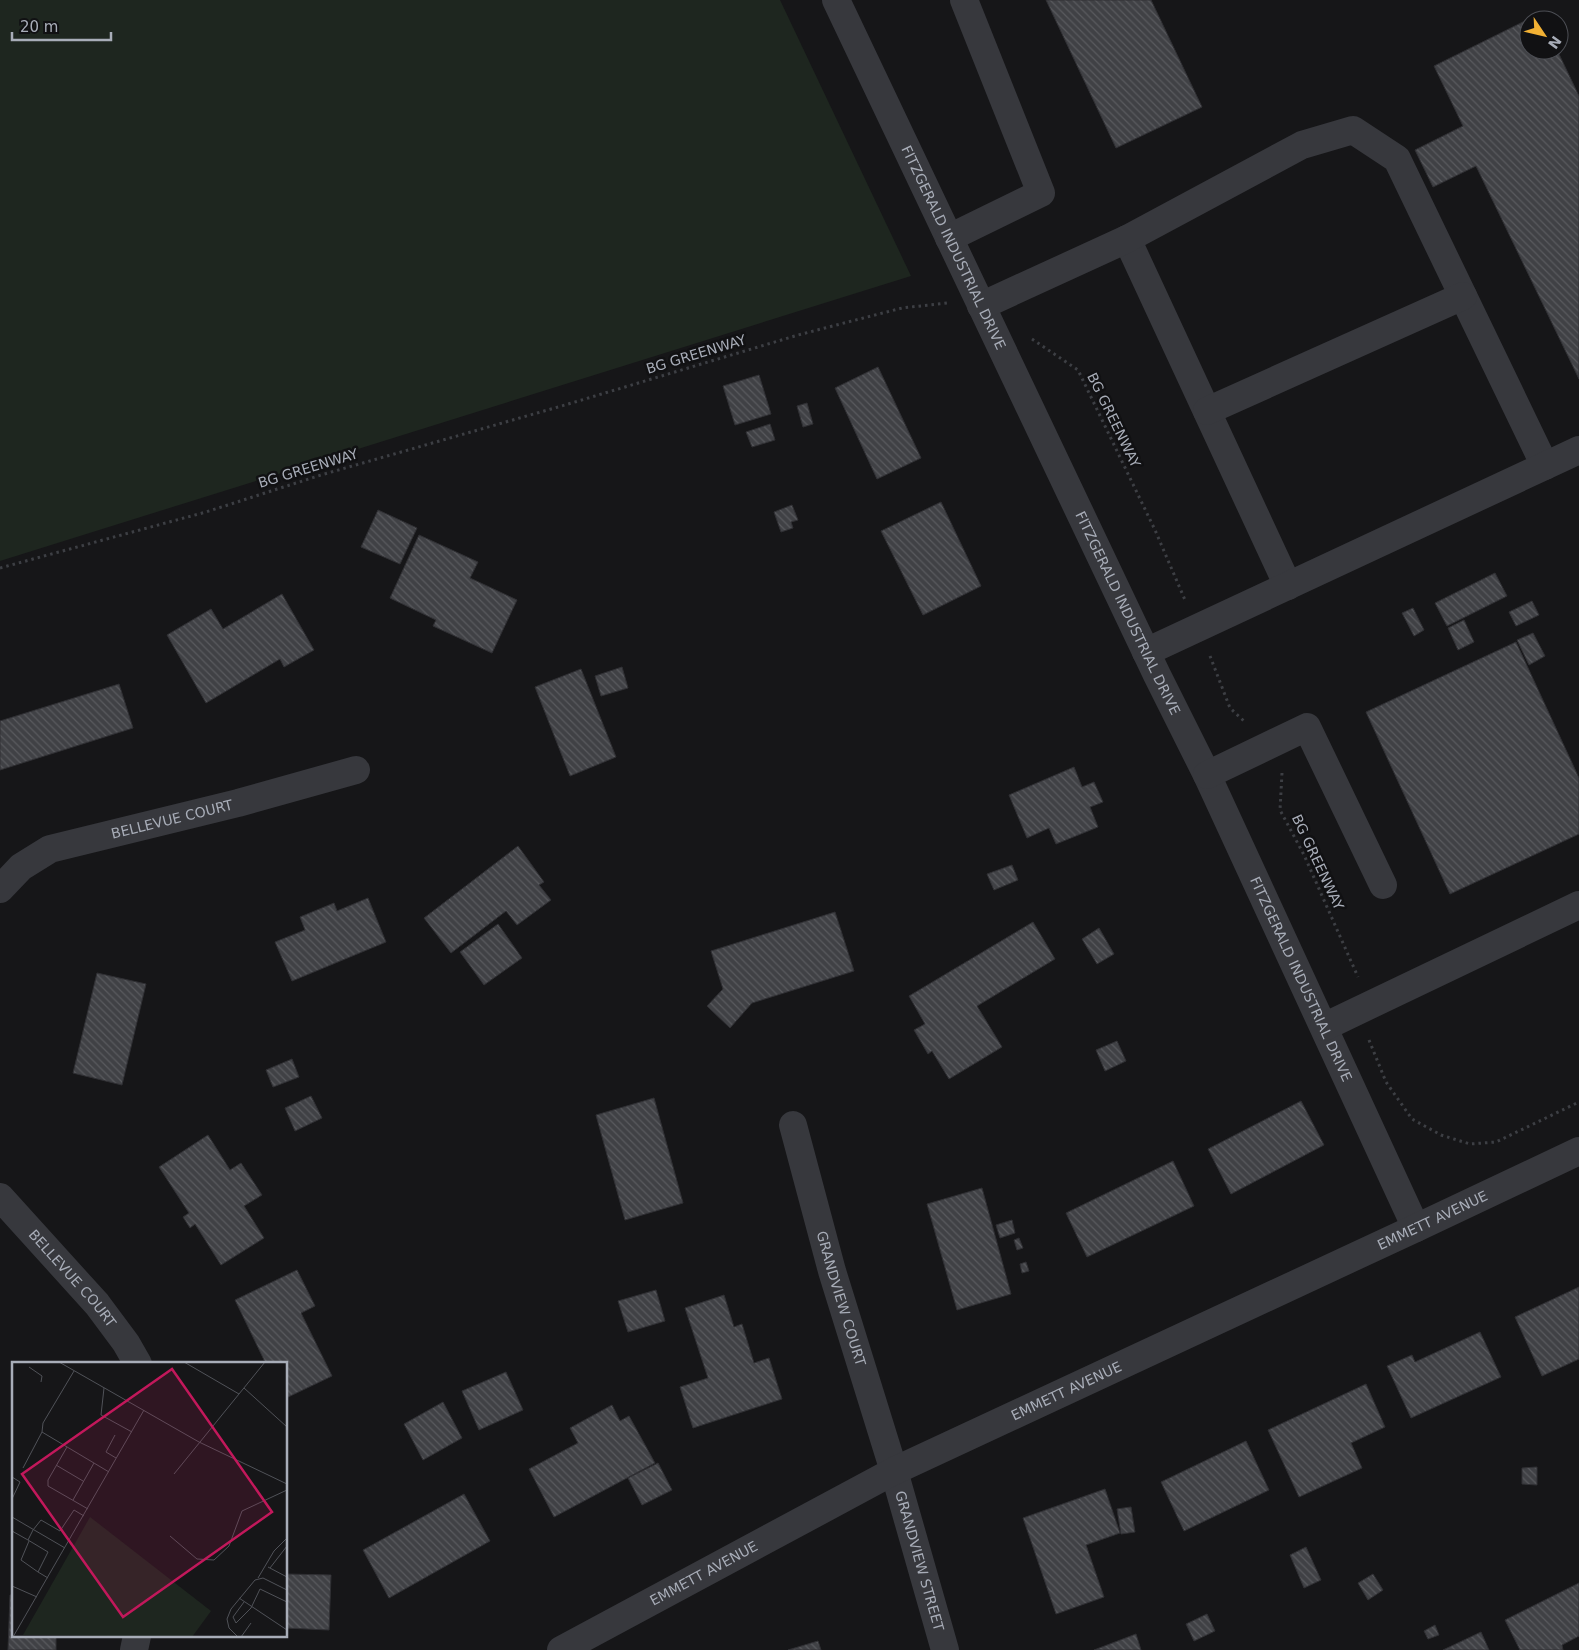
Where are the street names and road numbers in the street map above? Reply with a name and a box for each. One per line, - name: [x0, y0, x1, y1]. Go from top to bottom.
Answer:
- street label: FITZGERALD INDUSTRIAL DRIVE: [898, 143, 1009, 352]
- street label: BG GREENWAY: [644, 331, 748, 377]
- street label: BG GREENWAY: [1084, 370, 1144, 470]
- street label: BG GREENWAY: [256, 445, 360, 491]
- street label: FITZGERALD INDUSTRIAL DRIVE: [1072, 509, 1184, 717]
- street label: BELLEVUE COURT: [110, 797, 235, 842]
- street label: BG GREENWAY: [1289, 812, 1347, 913]
- street label: FITZGERALD INDUSTRIAL DRIVE: [1247, 874, 1355, 1084]
- street label: EMMETT AVENUE: [1375, 1187, 1490, 1253]
- street label: BELLEVUE COURT: [25, 1226, 120, 1331]
- street label: GRANDVIEW COURT: [814, 1229, 869, 1368]
- street label: EMMETT AVENUE: [1008, 1358, 1124, 1423]
- street label: GRANDVIEW STREET: [892, 1489, 947, 1633]
- street label: EMMETT AVENUE: [647, 1538, 760, 1609]

